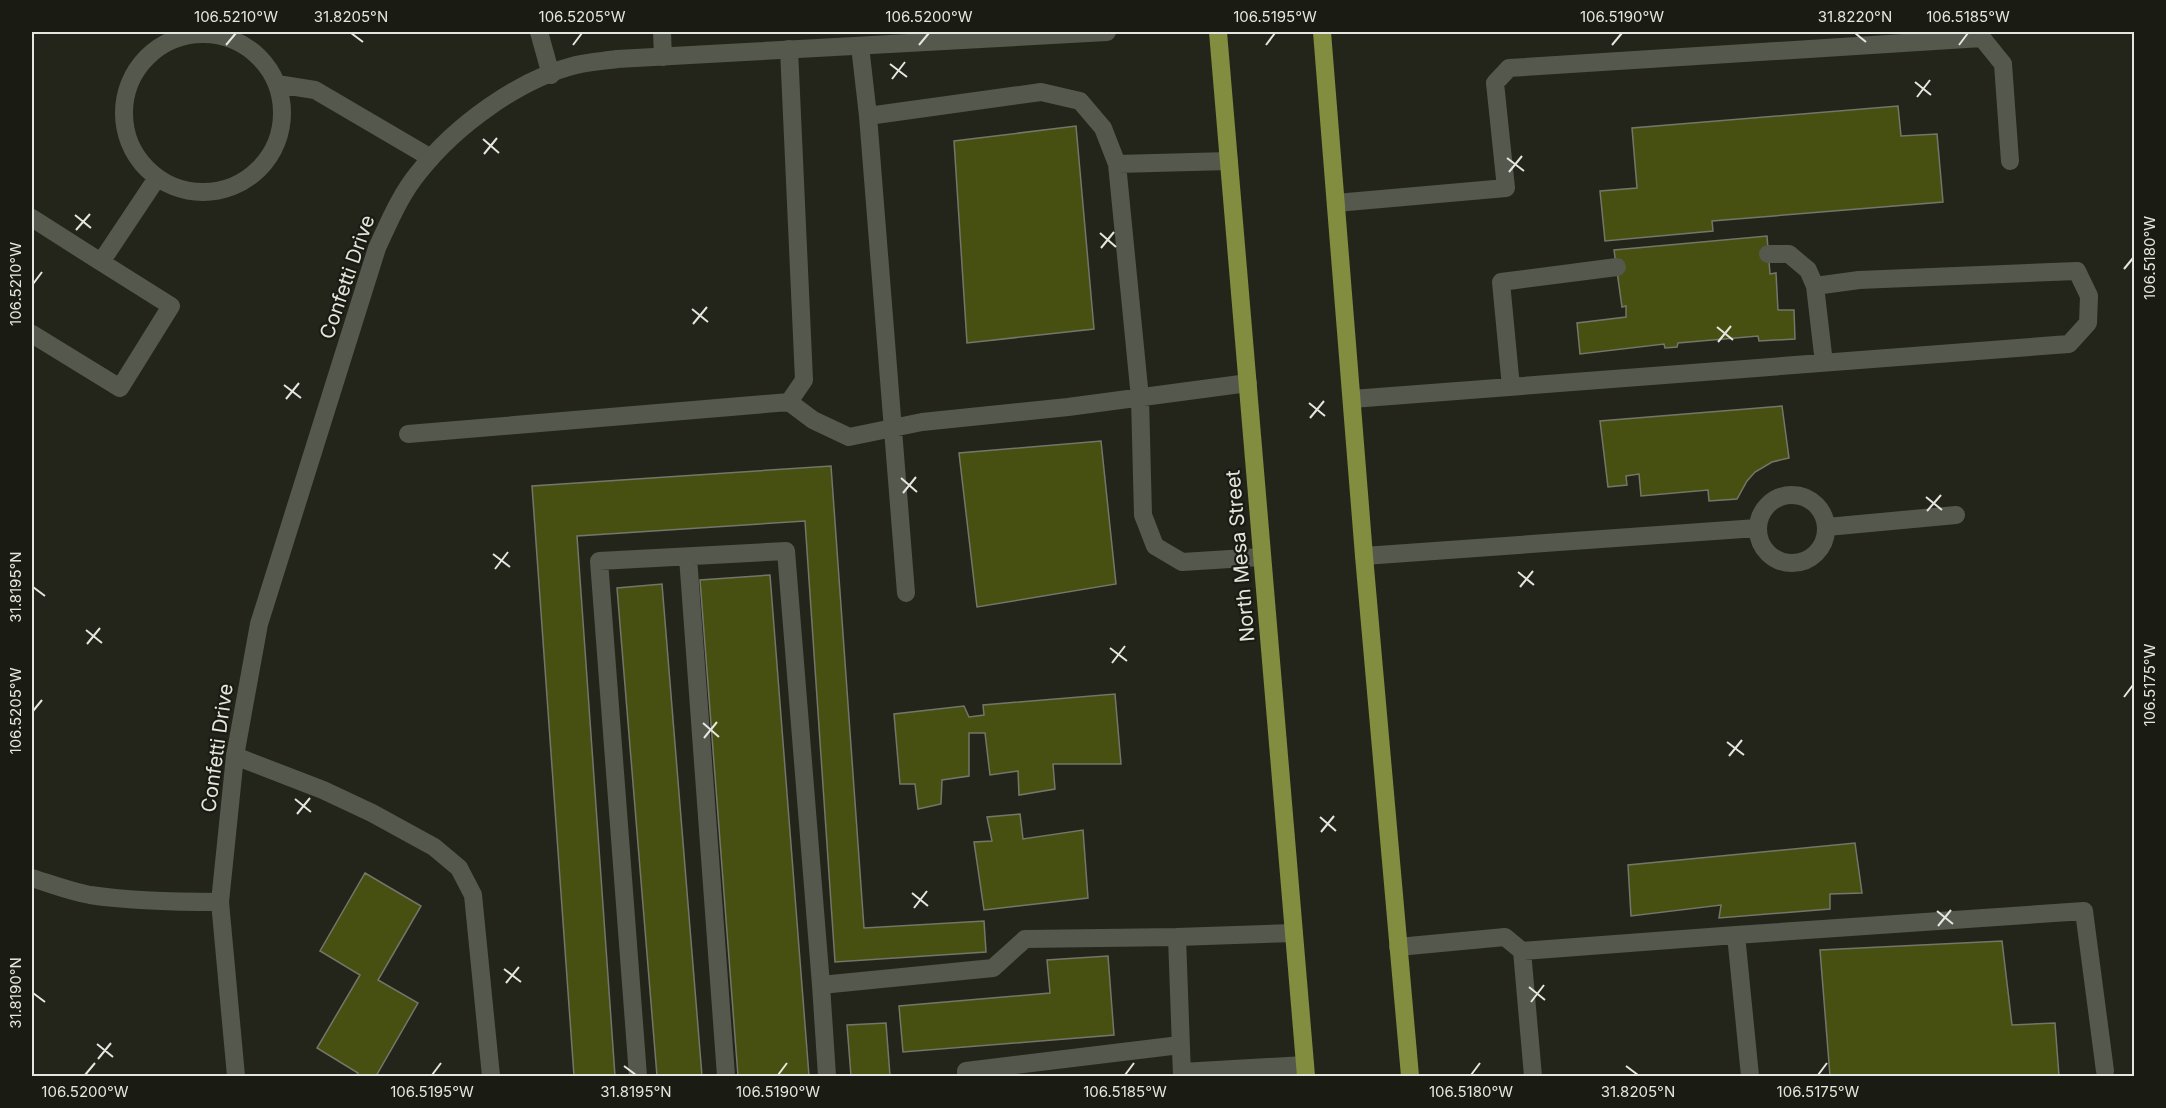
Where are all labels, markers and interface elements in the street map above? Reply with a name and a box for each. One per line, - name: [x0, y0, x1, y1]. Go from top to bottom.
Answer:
- text: 106.5210°W: [194, 7, 278, 26]
- text: 31.8205°N: [314, 7, 388, 26]
- text: 106.5205°W: [539, 7, 626, 26]
- text: 106.5200°W: [885, 7, 973, 26]
- text: 106.5195°W: [1233, 7, 1317, 26]
- text: 106.5190°W: [1580, 7, 1664, 26]
- text: 31.8220°N: [1818, 7, 1892, 26]
- text: 106.5185°W: [1926, 7, 2010, 26]
- street label: Confetti Drive: [315, 212, 379, 342]
- text: 106.5180°W: [2140, 216, 2159, 300]
- text: 106.5210°W: [6, 242, 25, 326]
- street label: North Mesa Street: [1220, 469, 1259, 643]
- text: 31.8195°N: [6, 551, 25, 623]
- text: 106.5175°W: [2140, 643, 2159, 726]
- text: 106.5205°W: [6, 667, 25, 754]
- street label: Confetti Drive: [196, 682, 238, 814]
- text: 31.8190°N: [6, 957, 25, 1029]
- text: 106.5200°W: [41, 1082, 129, 1101]
- text: 106.5195°W: [390, 1082, 474, 1101]
- text: 31.8195°N: [600, 1082, 672, 1101]
- text: 106.5190°W: [736, 1082, 820, 1101]
- text: 106.5185°W: [1083, 1082, 1167, 1101]
- text: 106.5180°W: [1429, 1082, 1513, 1101]
- text: 31.8205°N: [1601, 1082, 1675, 1101]
- text: 106.5175°W: [1777, 1082, 1860, 1101]

